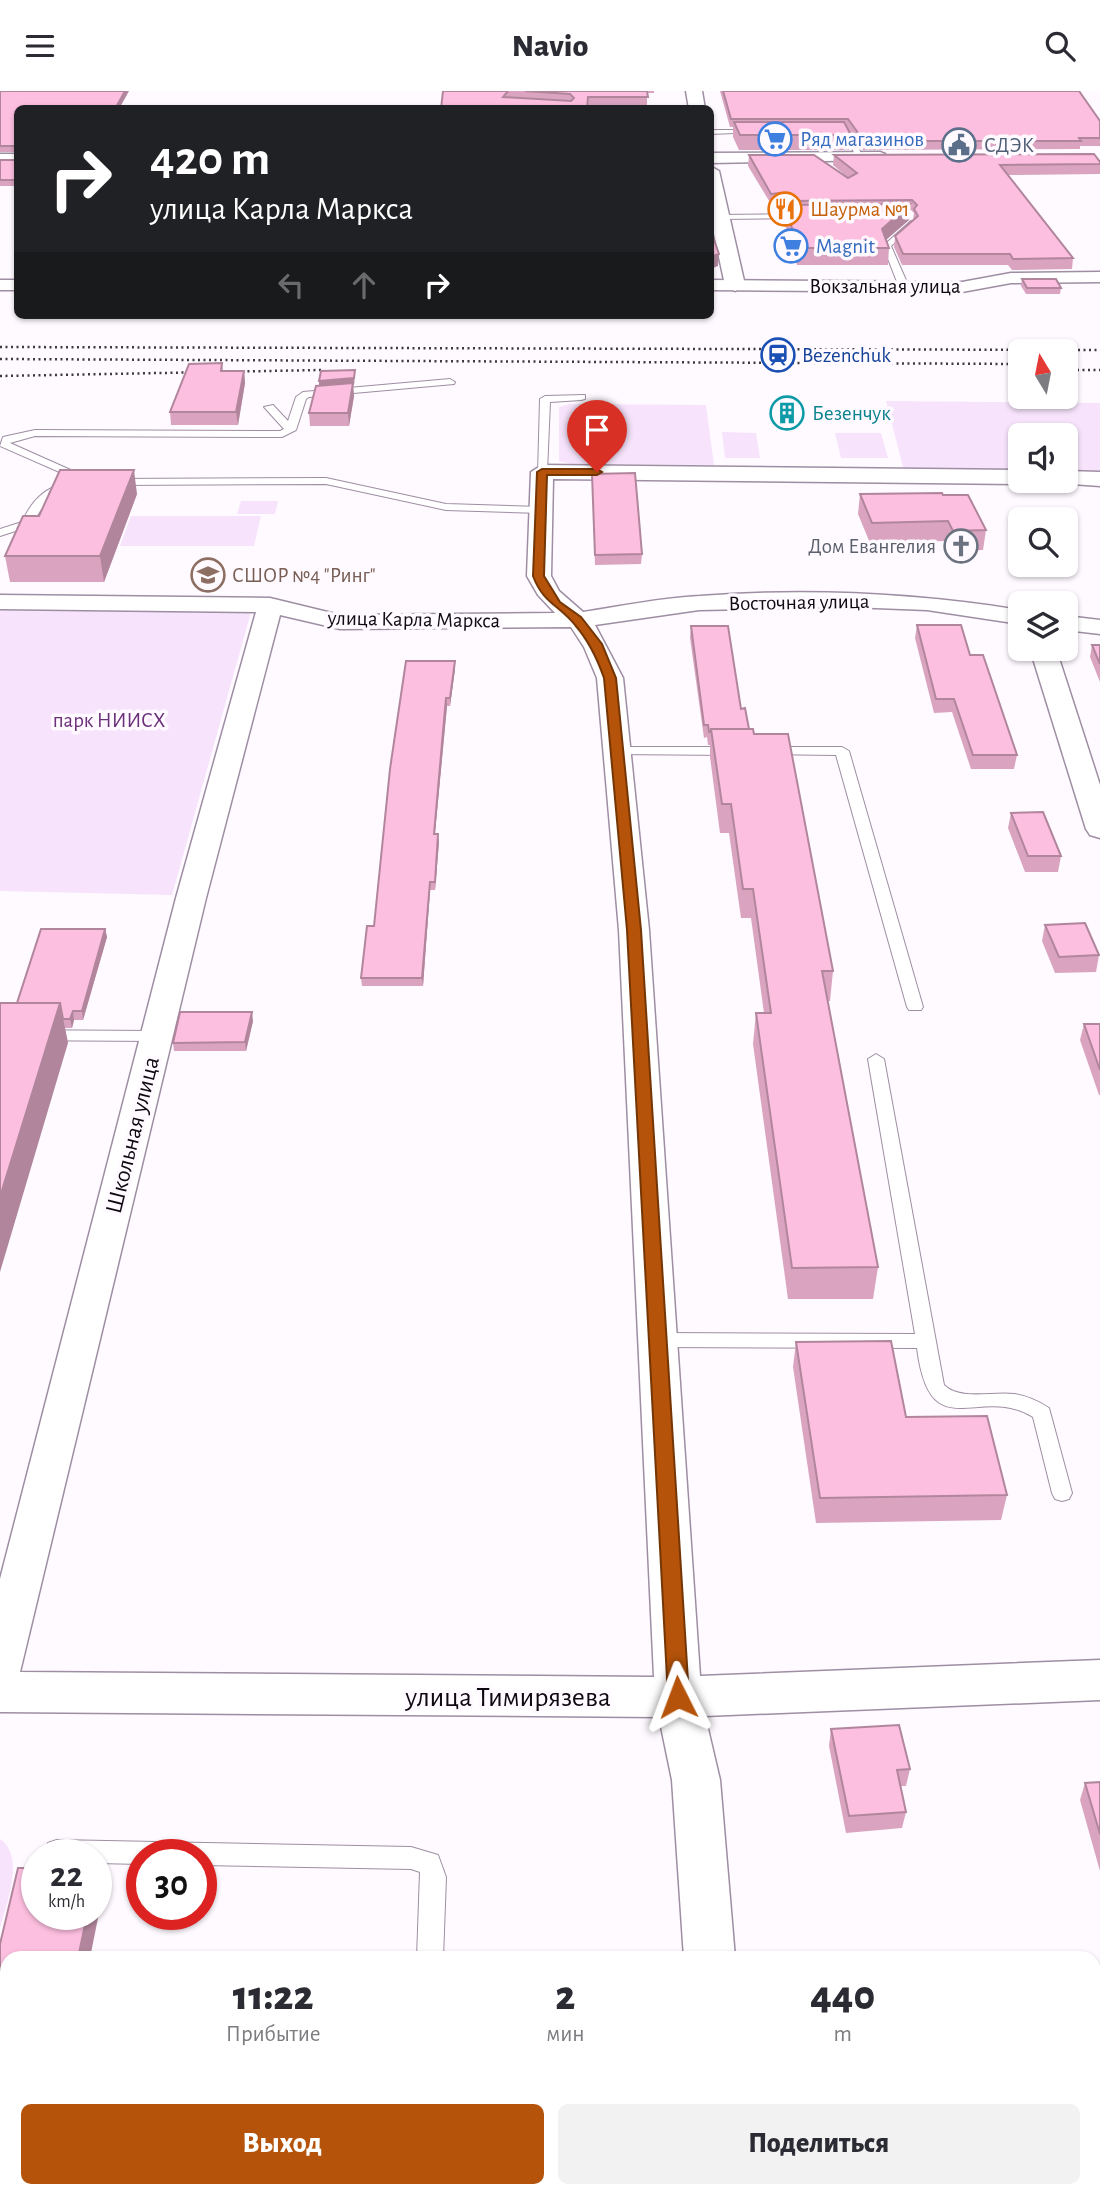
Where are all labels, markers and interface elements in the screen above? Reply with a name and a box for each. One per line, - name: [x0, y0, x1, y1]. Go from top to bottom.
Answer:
- icon: menu: [21, 27, 59, 65]
- icon: search: [1041, 27, 1079, 65]
- text: Navio: [512, 30, 588, 62]
- supermarket icon: Ряд магазинов: [756, 120, 794, 158]
- public building icon: СДЭК: [940, 126, 978, 164]
- place label: Ряд магазинов: [800, 129, 924, 150]
- icon: right: [35, 133, 126, 224]
- text: 420 m: [150, 135, 270, 184]
- place label: СДЭК: [984, 135, 1034, 156]
- restaurant icon: Шаурма №1: [766, 190, 804, 228]
- text: улица Карла Маркса: [150, 193, 413, 225]
- place label: Шаурма №1: [810, 199, 909, 220]
- supermarket icon: Magnit: [772, 227, 810, 265]
- place label: Magnit: [816, 236, 875, 257]
- icon: left: [272, 266, 310, 304]
- icon: ahead: [345, 266, 383, 304]
- icon: right: [418, 266, 456, 304]
- street label: Вокзальная улица: [809, 276, 961, 297]
- station icon: Bezenchuk: [759, 336, 797, 374]
- north arrow: [1008, 339, 1078, 409]
- map controls: [1008, 339, 1078, 661]
- place label: Bezenchuk: [802, 345, 891, 366]
- building icon: Безенчук: [768, 394, 806, 432]
- pin: [567, 400, 627, 472]
- place label: Безенчук: [812, 403, 891, 424]
- icon: arrive: [578, 411, 616, 449]
- button: sound: [1008, 423, 1078, 493]
- button: search: [1008, 507, 1078, 577]
- church icon: Дом Евангелия: [942, 527, 980, 565]
- place label: Дом Евангелия: [808, 536, 936, 557]
- school or university icon: СШОР №4 "Ринг": [189, 556, 227, 594]
- place label: СШОР №4 "Ринг": [232, 565, 376, 586]
- street label: Восточная улица: [728, 591, 870, 614]
- button: layers: [1008, 591, 1078, 661]
- street label: улица Карла Маркса: [327, 607, 501, 632]
- park label: парк НИИСХ: [53, 710, 165, 731]
- street label: Школьная улица: [102, 1054, 164, 1216]
- position arrow: [641, 1660, 715, 1734]
- street label: улица Тимирязева: [404, 1684, 611, 1712]
- speed limit sign: 30: [126, 1839, 217, 1930]
- text: 22: [50, 1858, 83, 1893]
- text: km/h: [48, 1893, 85, 1911]
- text: 11:22: [233, 1975, 314, 2017]
- text: 2: [555, 1975, 575, 2017]
- text: 440: [810, 1975, 875, 2017]
- text: Прибытие: [226, 2023, 321, 2046]
- text: мин: [546, 2023, 585, 2046]
- text: m: [834, 2023, 852, 2046]
- button: Выход: [21, 2104, 544, 2184]
- button: Поделиться: [558, 2104, 1080, 2184]

